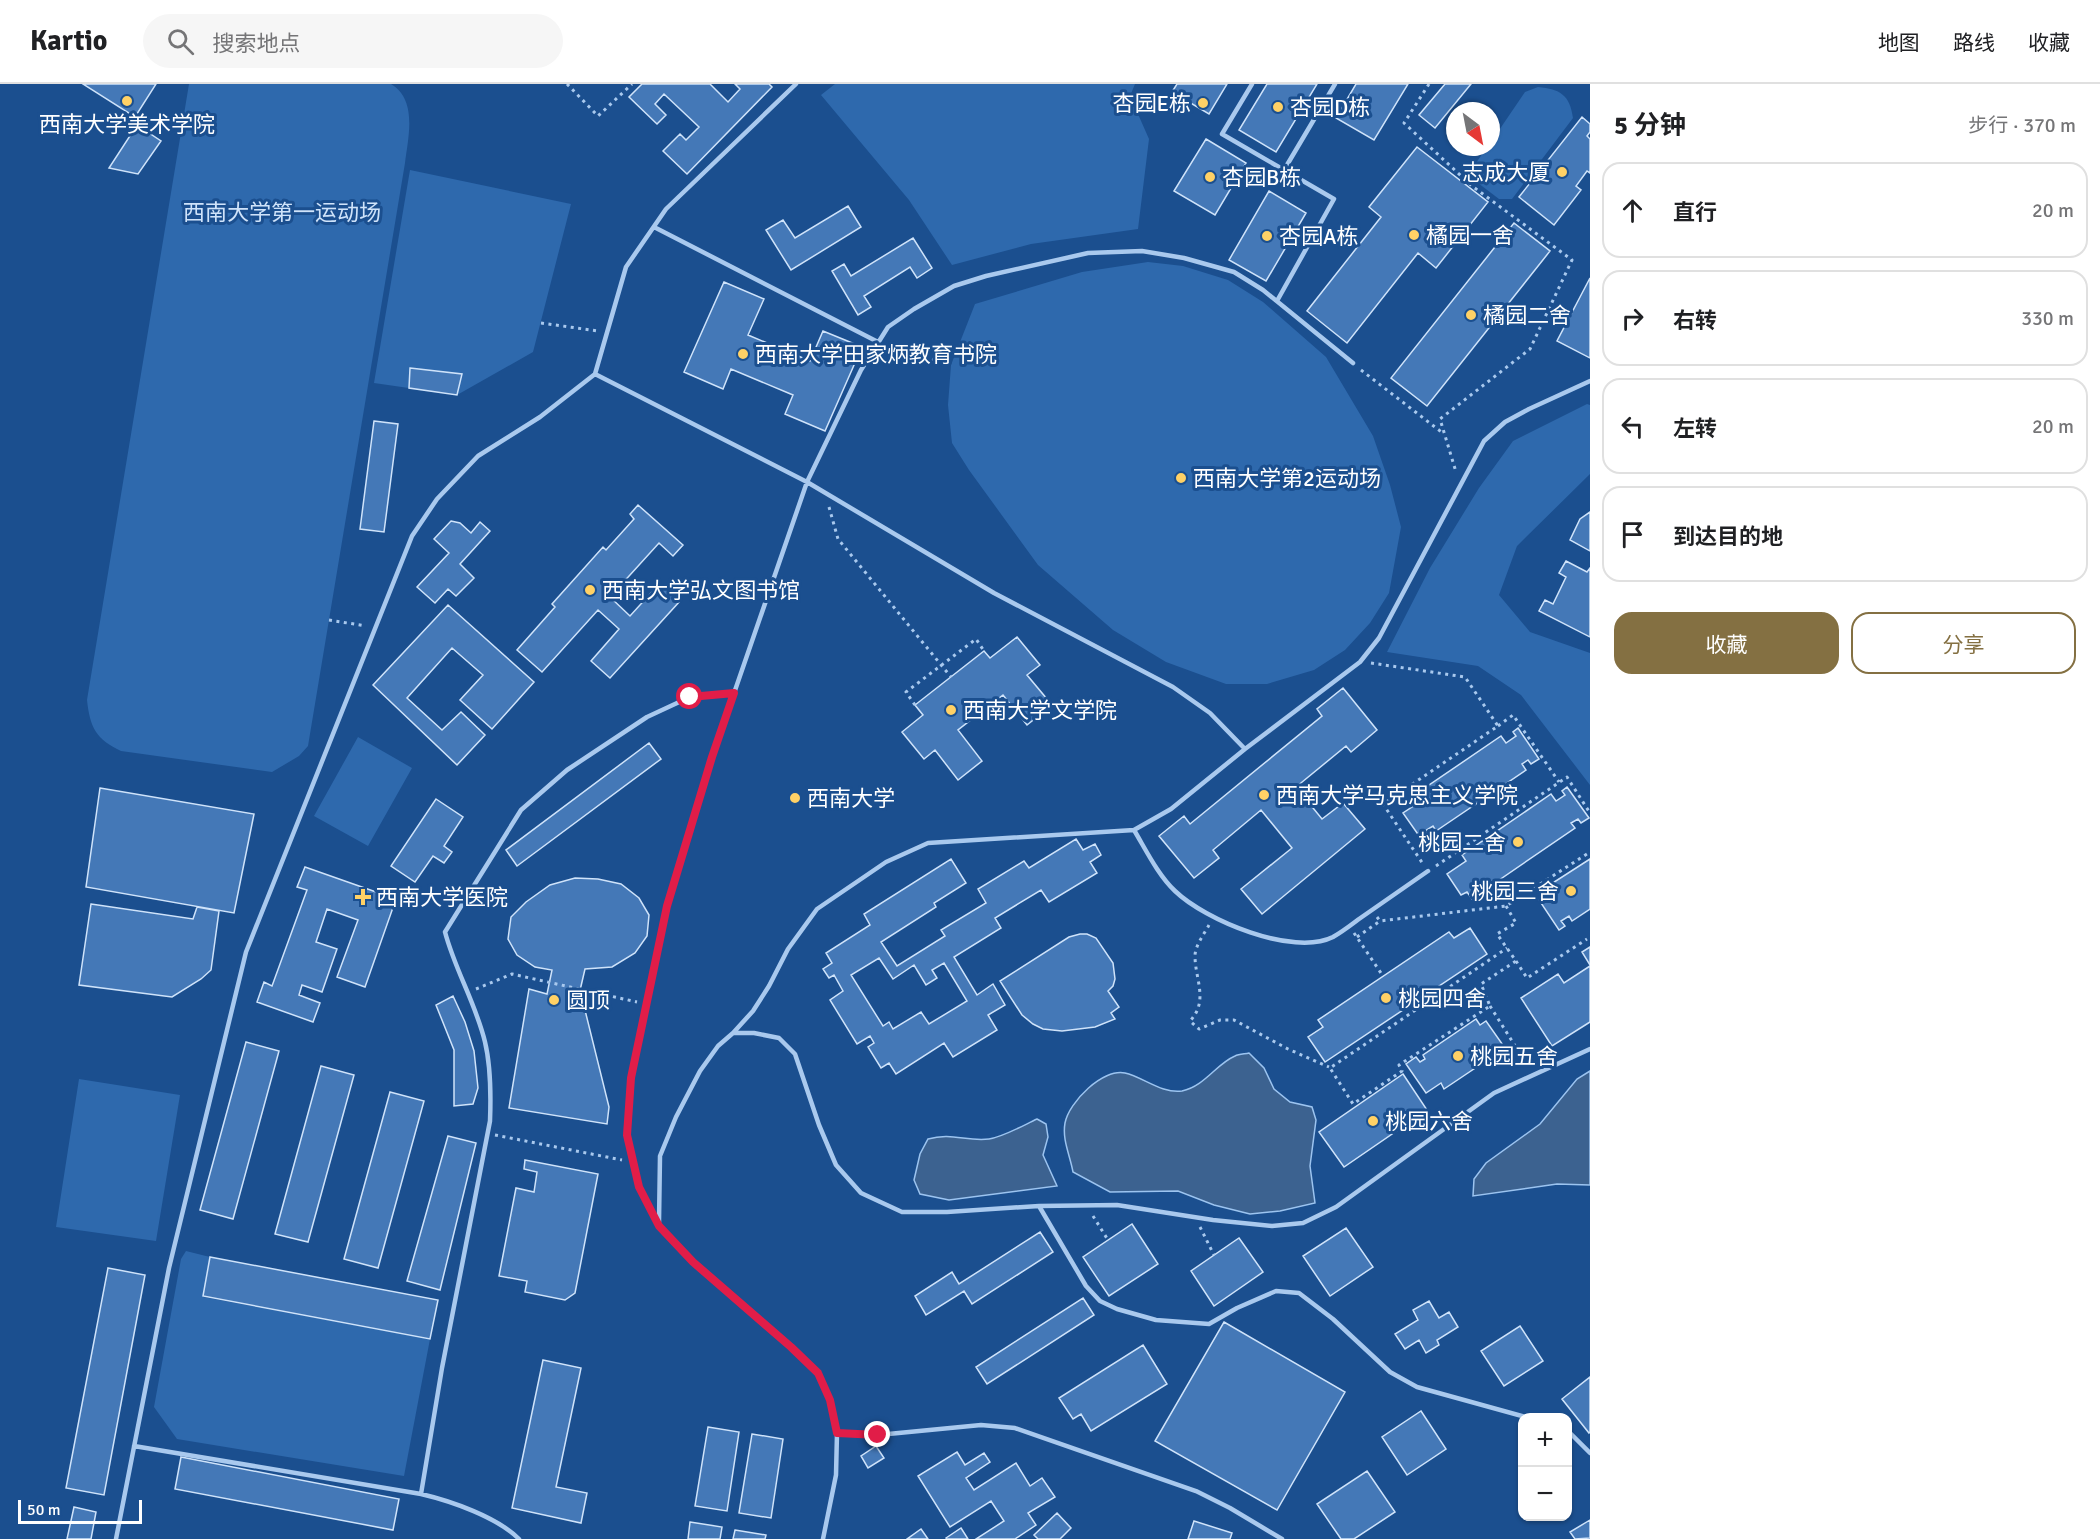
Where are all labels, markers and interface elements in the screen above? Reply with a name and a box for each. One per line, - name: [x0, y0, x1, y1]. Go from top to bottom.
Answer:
- search box: [143, 14, 563, 68]
- text: Kartio: [30, 24, 107, 58]
- icon: search: [164, 25, 197, 58]
- text: 搜索地点: [212, 30, 300, 57]
- text: 地图: [1878, 30, 1920, 56]
- text: 路线: [1953, 30, 1995, 56]
- text: 收藏: [2028, 30, 2070, 56]
- place label: 杏园E栋: [1113, 90, 1191, 117]
- marker: 西南大学美术学院: [120, 94, 134, 108]
- place label: 杏园D栋: [1290, 94, 1370, 121]
- marker: 杏园E栋: [1196, 96, 1210, 110]
- marker: 杏园D栋: [1271, 100, 1285, 114]
- north arrow: [1446, 102, 1500, 156]
- text: 5 分钟: [1614, 110, 1686, 142]
- place label: 西南大学美术学院: [39, 111, 215, 138]
- text: 步行 · 370 m: [1968, 113, 2076, 138]
- place label: 志成大厦: [1462, 159, 1550, 186]
- place label: 杏园B栋: [1222, 164, 1301, 191]
- marker: 志成大厦: [1555, 165, 1569, 179]
- marker: 杏园B栋: [1203, 170, 1217, 184]
- icon: ahead: [1616, 194, 1649, 227]
- text: 20 m: [2032, 198, 2074, 223]
- park label: 西南大学第一运动场: [183, 199, 381, 226]
- text: 直行: [1673, 199, 1717, 226]
- place label: 橘园一舍: [1426, 222, 1514, 249]
- place label: 杏园A栋: [1279, 223, 1358, 250]
- marker: 橘园一舍: [1407, 228, 1421, 242]
- marker: 杏园A栋: [1260, 229, 1274, 243]
- place label: 橘园二舍: [1483, 302, 1571, 329]
- icon: right: [1616, 302, 1649, 335]
- text: 330 m: [2021, 306, 2074, 331]
- text: 右转: [1673, 307, 1717, 334]
- marker: 橘园二舍: [1464, 308, 1478, 322]
- place label: 西南大学田家炳教育书院: [755, 341, 997, 368]
- marker: 西南大学田家炳教育书院: [736, 347, 750, 361]
- icon: left: [1616, 410, 1649, 443]
- text: 20 m: [2032, 414, 2074, 439]
- text: 左转: [1673, 415, 1717, 442]
- place label: 西南大学第2运动场: [1193, 465, 1381, 492]
- marker: 西南大学第2运动场: [1174, 471, 1188, 485]
- icon: arrive: [1616, 518, 1649, 551]
- text: 到达目的地: [1673, 523, 1783, 550]
- place label: 西南大学弘文图书馆: [602, 577, 800, 604]
- marker: 西南大学弘文图书馆: [583, 583, 597, 597]
- button: 收藏: [1614, 612, 1839, 674]
- button: 分享: [1851, 612, 2076, 674]
- route start: [676, 683, 702, 709]
- place label: 西南大学文学院: [963, 697, 1117, 724]
- marker: 西南大学文学院: [944, 703, 958, 717]
- place label: 西南大学马克思主义学院: [1276, 782, 1518, 809]
- place label: 西南大学: [807, 785, 895, 812]
- marker: 西南大学马克思主义学院: [1257, 788, 1271, 802]
- marker: 西南大学: [788, 791, 802, 805]
- place label: 桃园二舍: [1418, 829, 1506, 856]
- marker: 桃园二舍: [1511, 835, 1525, 849]
- place label: 桃园三舍: [1471, 878, 1559, 905]
- place label: 西南大学医院: [376, 884, 508, 911]
- marker: 桃园三舍: [1564, 884, 1578, 898]
- marker: 西南大学医院: [354, 888, 372, 906]
- place label: 桃园四舍: [1398, 985, 1486, 1012]
- place label: 圆顶: [566, 987, 610, 1014]
- marker: 桃园四舍: [1379, 991, 1393, 1005]
- marker: 圆顶: [547, 993, 561, 1007]
- place label: 桃园五舍: [1470, 1043, 1558, 1070]
- marker: 桃园五舍: [1451, 1049, 1465, 1063]
- place label: 桃园六舍: [1385, 1108, 1473, 1135]
- marker: 桃园六舍: [1366, 1114, 1380, 1128]
- map controls: [1518, 1413, 1572, 1521]
- button: +: [1518, 1413, 1572, 1467]
- route end: [864, 1421, 890, 1447]
- button: −: [1518, 1467, 1572, 1521]
- scale bar: [18, 1497, 142, 1524]
- text: 50 m: [27, 1500, 61, 1520]

